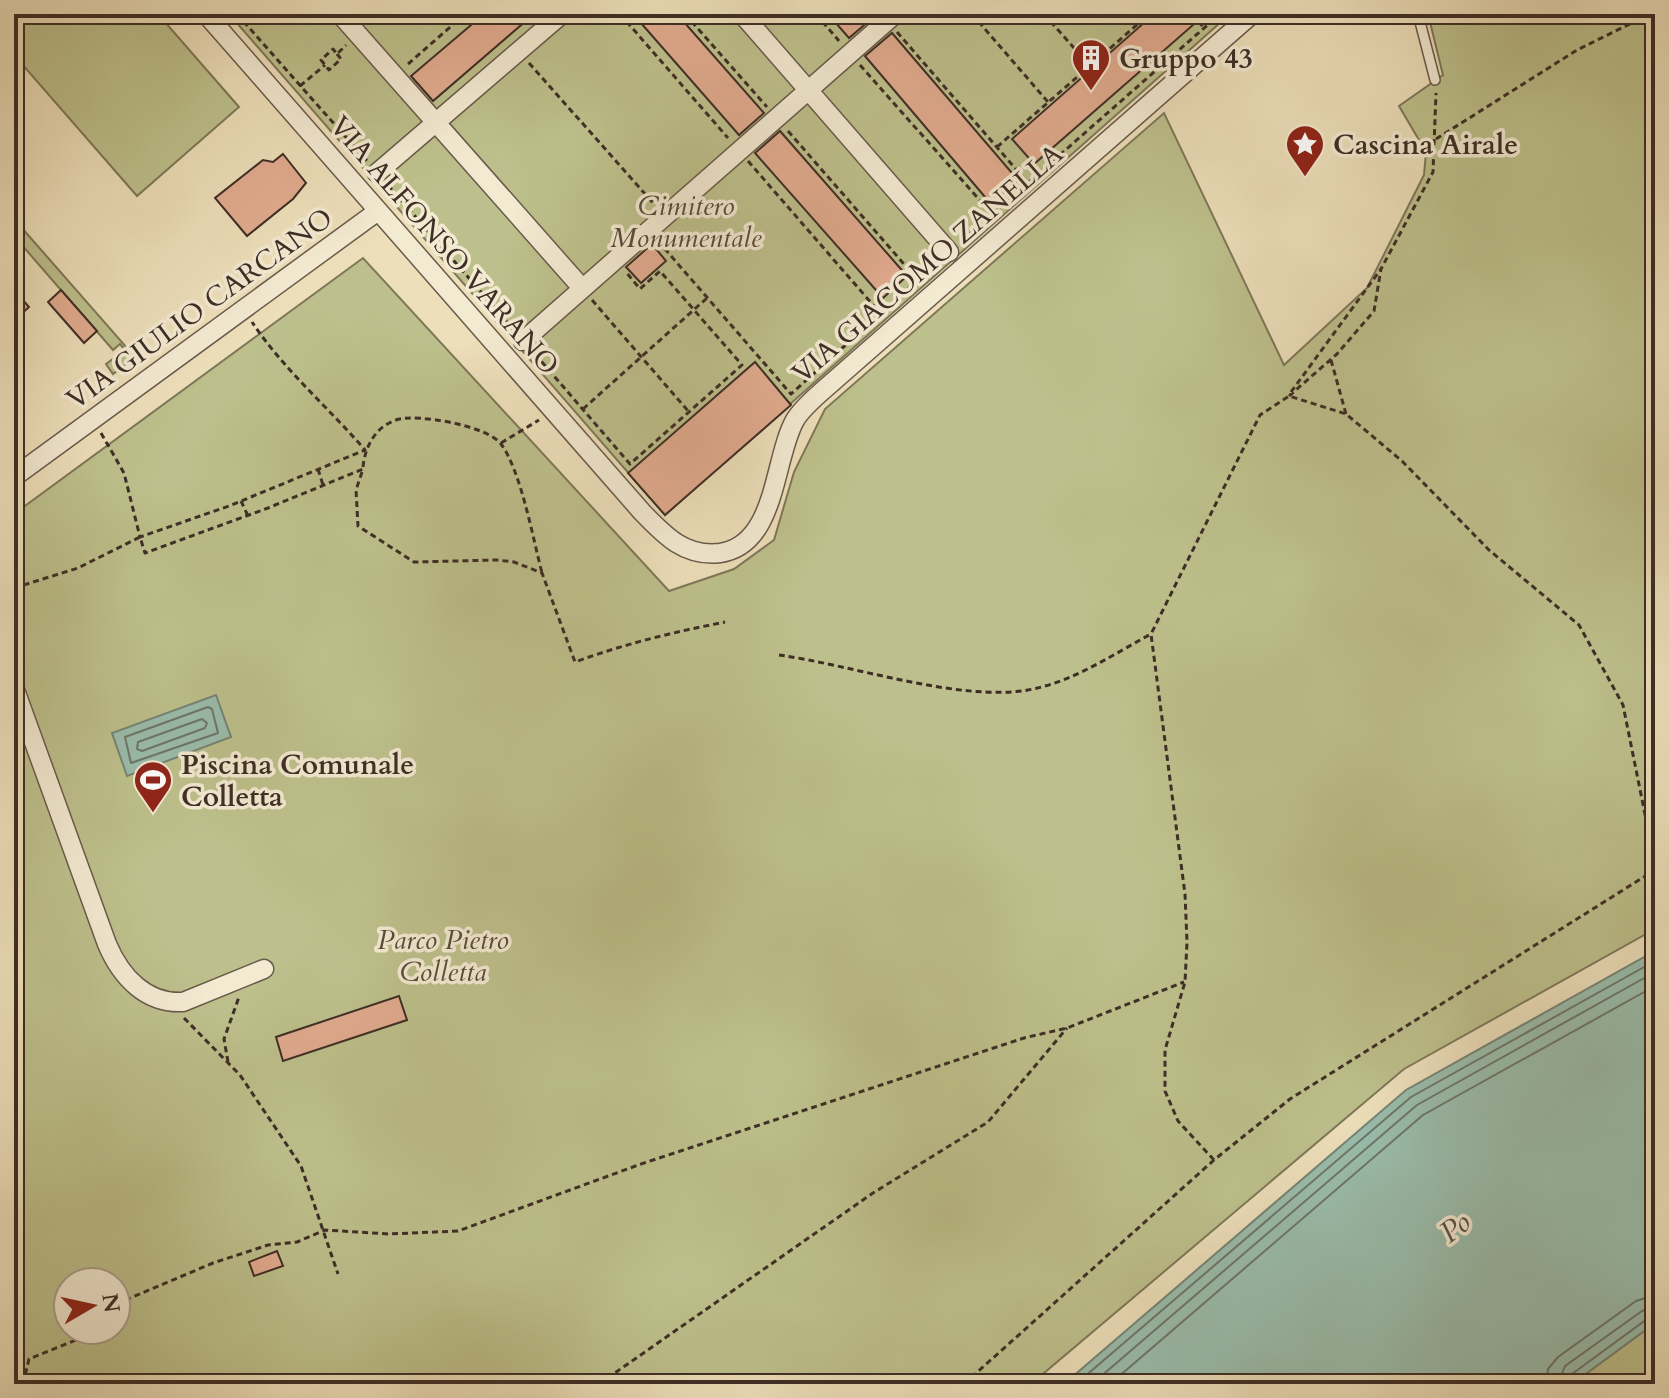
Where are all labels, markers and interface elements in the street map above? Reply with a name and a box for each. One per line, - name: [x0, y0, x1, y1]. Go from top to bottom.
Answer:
- building icon: Gruppo 43: [1070, 37, 1112, 92]
- place label: Gruppo 43: [1119, 40, 1253, 78]
- street label: VIA ALFONSO VARANO: [321, 108, 568, 383]
- place icon: Cascina Airale: [1284, 123, 1326, 178]
- place label: Cascina Airale: [1333, 126, 1518, 164]
- street label: VIA GIACOMO ZANELLA: [784, 135, 1071, 392]
- park label: Cimitero Monumentale: [610, 187, 762, 257]
- street label: VIA GIULIO CARCANO: [59, 199, 340, 418]
- place label: Piscina Comunale Colletta: [181, 746, 414, 816]
- sports icon: Piscina Comunale Colletta: [132, 759, 174, 814]
- park label: Parco Pietro Colletta: [377, 921, 509, 991]
- water label: Po: [1431, 1202, 1480, 1253]
- north arrow: [52, 1266, 132, 1346]
- text: N: [94, 1291, 127, 1315]

